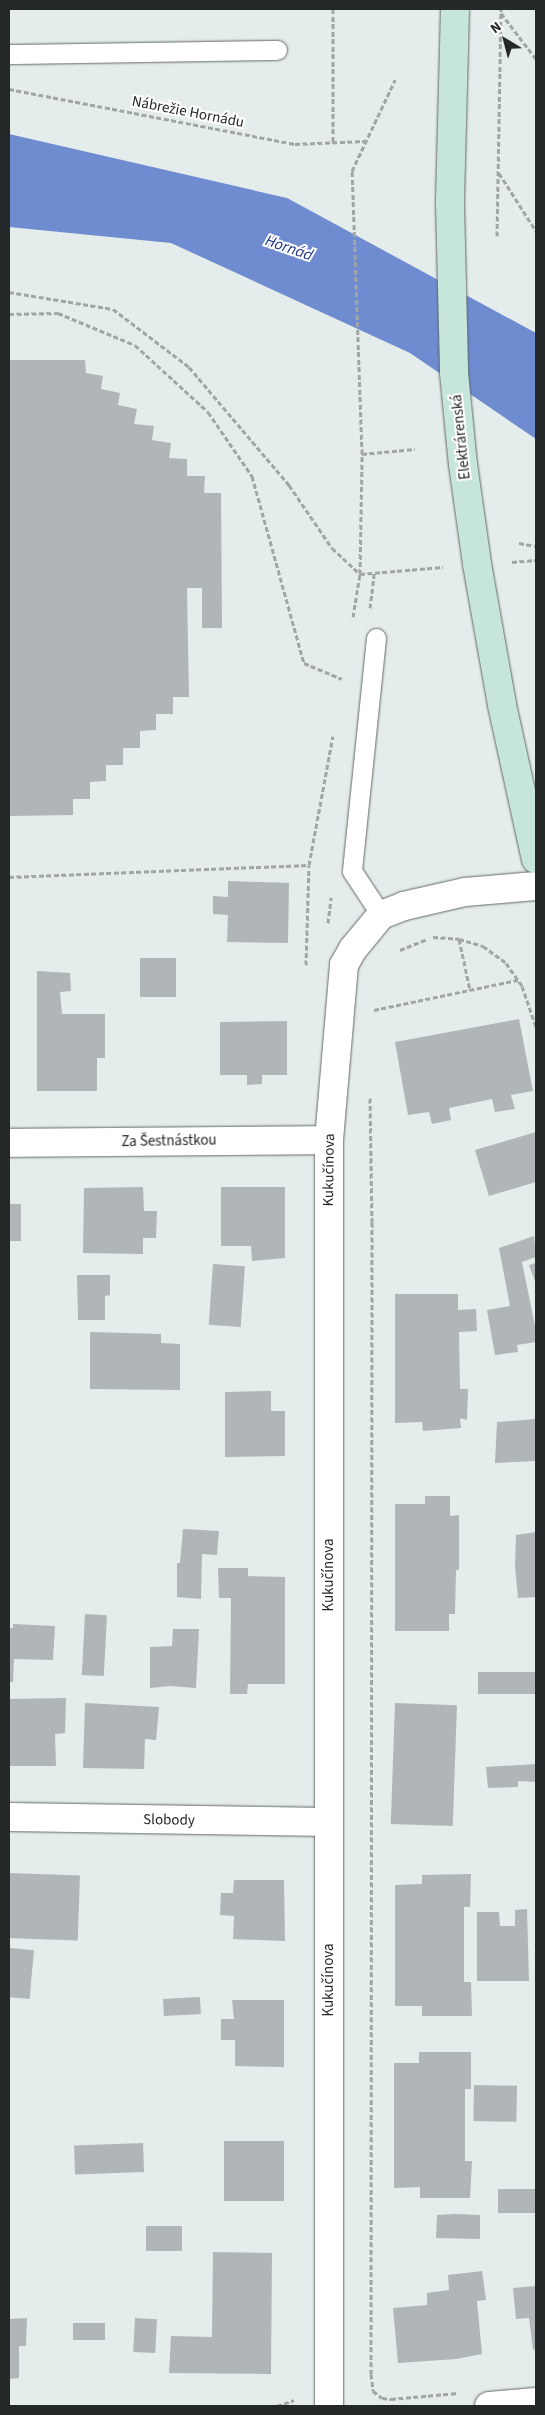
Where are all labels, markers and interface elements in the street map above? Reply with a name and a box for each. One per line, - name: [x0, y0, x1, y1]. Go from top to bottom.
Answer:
- north arrow: [480, 15, 530, 65]
- text: N: [486, 17, 506, 39]
- street label: Nábrežie Hornádu: [130, 92, 246, 132]
- water label: Hornád: [263, 231, 315, 265]
- street label: Elektrárenská: [448, 394, 474, 480]
- street label: Za Šestnástkou: [121, 1131, 217, 1151]
- street label: Kukučínova: [319, 1133, 339, 1207]
- street label: Kukučínova: [320, 1538, 338, 1612]
- street label: Slobody: [143, 1811, 195, 1829]
- street label: Kukučínova: [320, 1943, 338, 2017]

